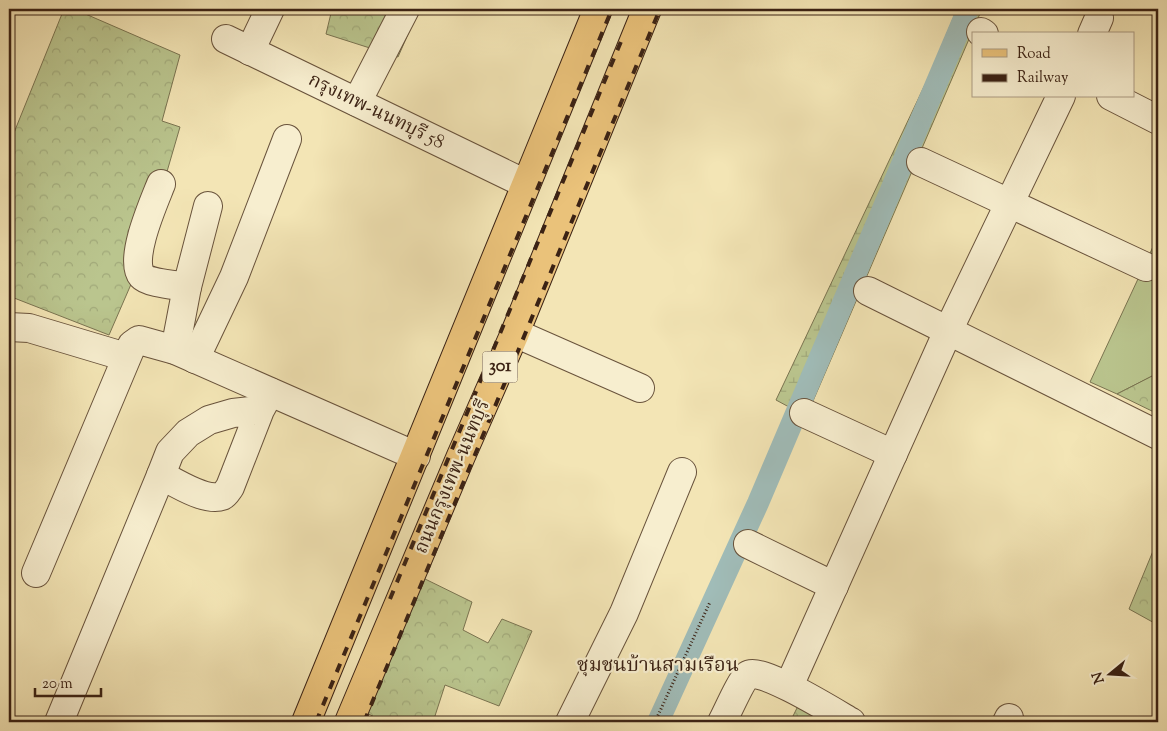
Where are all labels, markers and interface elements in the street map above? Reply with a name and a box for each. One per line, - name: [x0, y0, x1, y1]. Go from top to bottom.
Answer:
- legend: [972, 32, 1134, 98]
- text: Road: [1017, 44, 1051, 65]
- street label: กรุงเทพ-นนทบุรี 58: [303, 67, 449, 157]
- text: Railway: [1017, 68, 1069, 89]
- road number: 301: [482, 352, 518, 382]
- street label: ถนนกรุงเทพ-นนทบุรี: [408, 396, 498, 558]
- north arrow: [1084, 648, 1134, 698]
- district label: ชุมชนบ้านสามเรือน: [577, 652, 739, 681]
- scale bar: [35, 666, 101, 698]
- text: N: [1088, 669, 1111, 686]
- text: 20 m: [42, 674, 73, 695]

